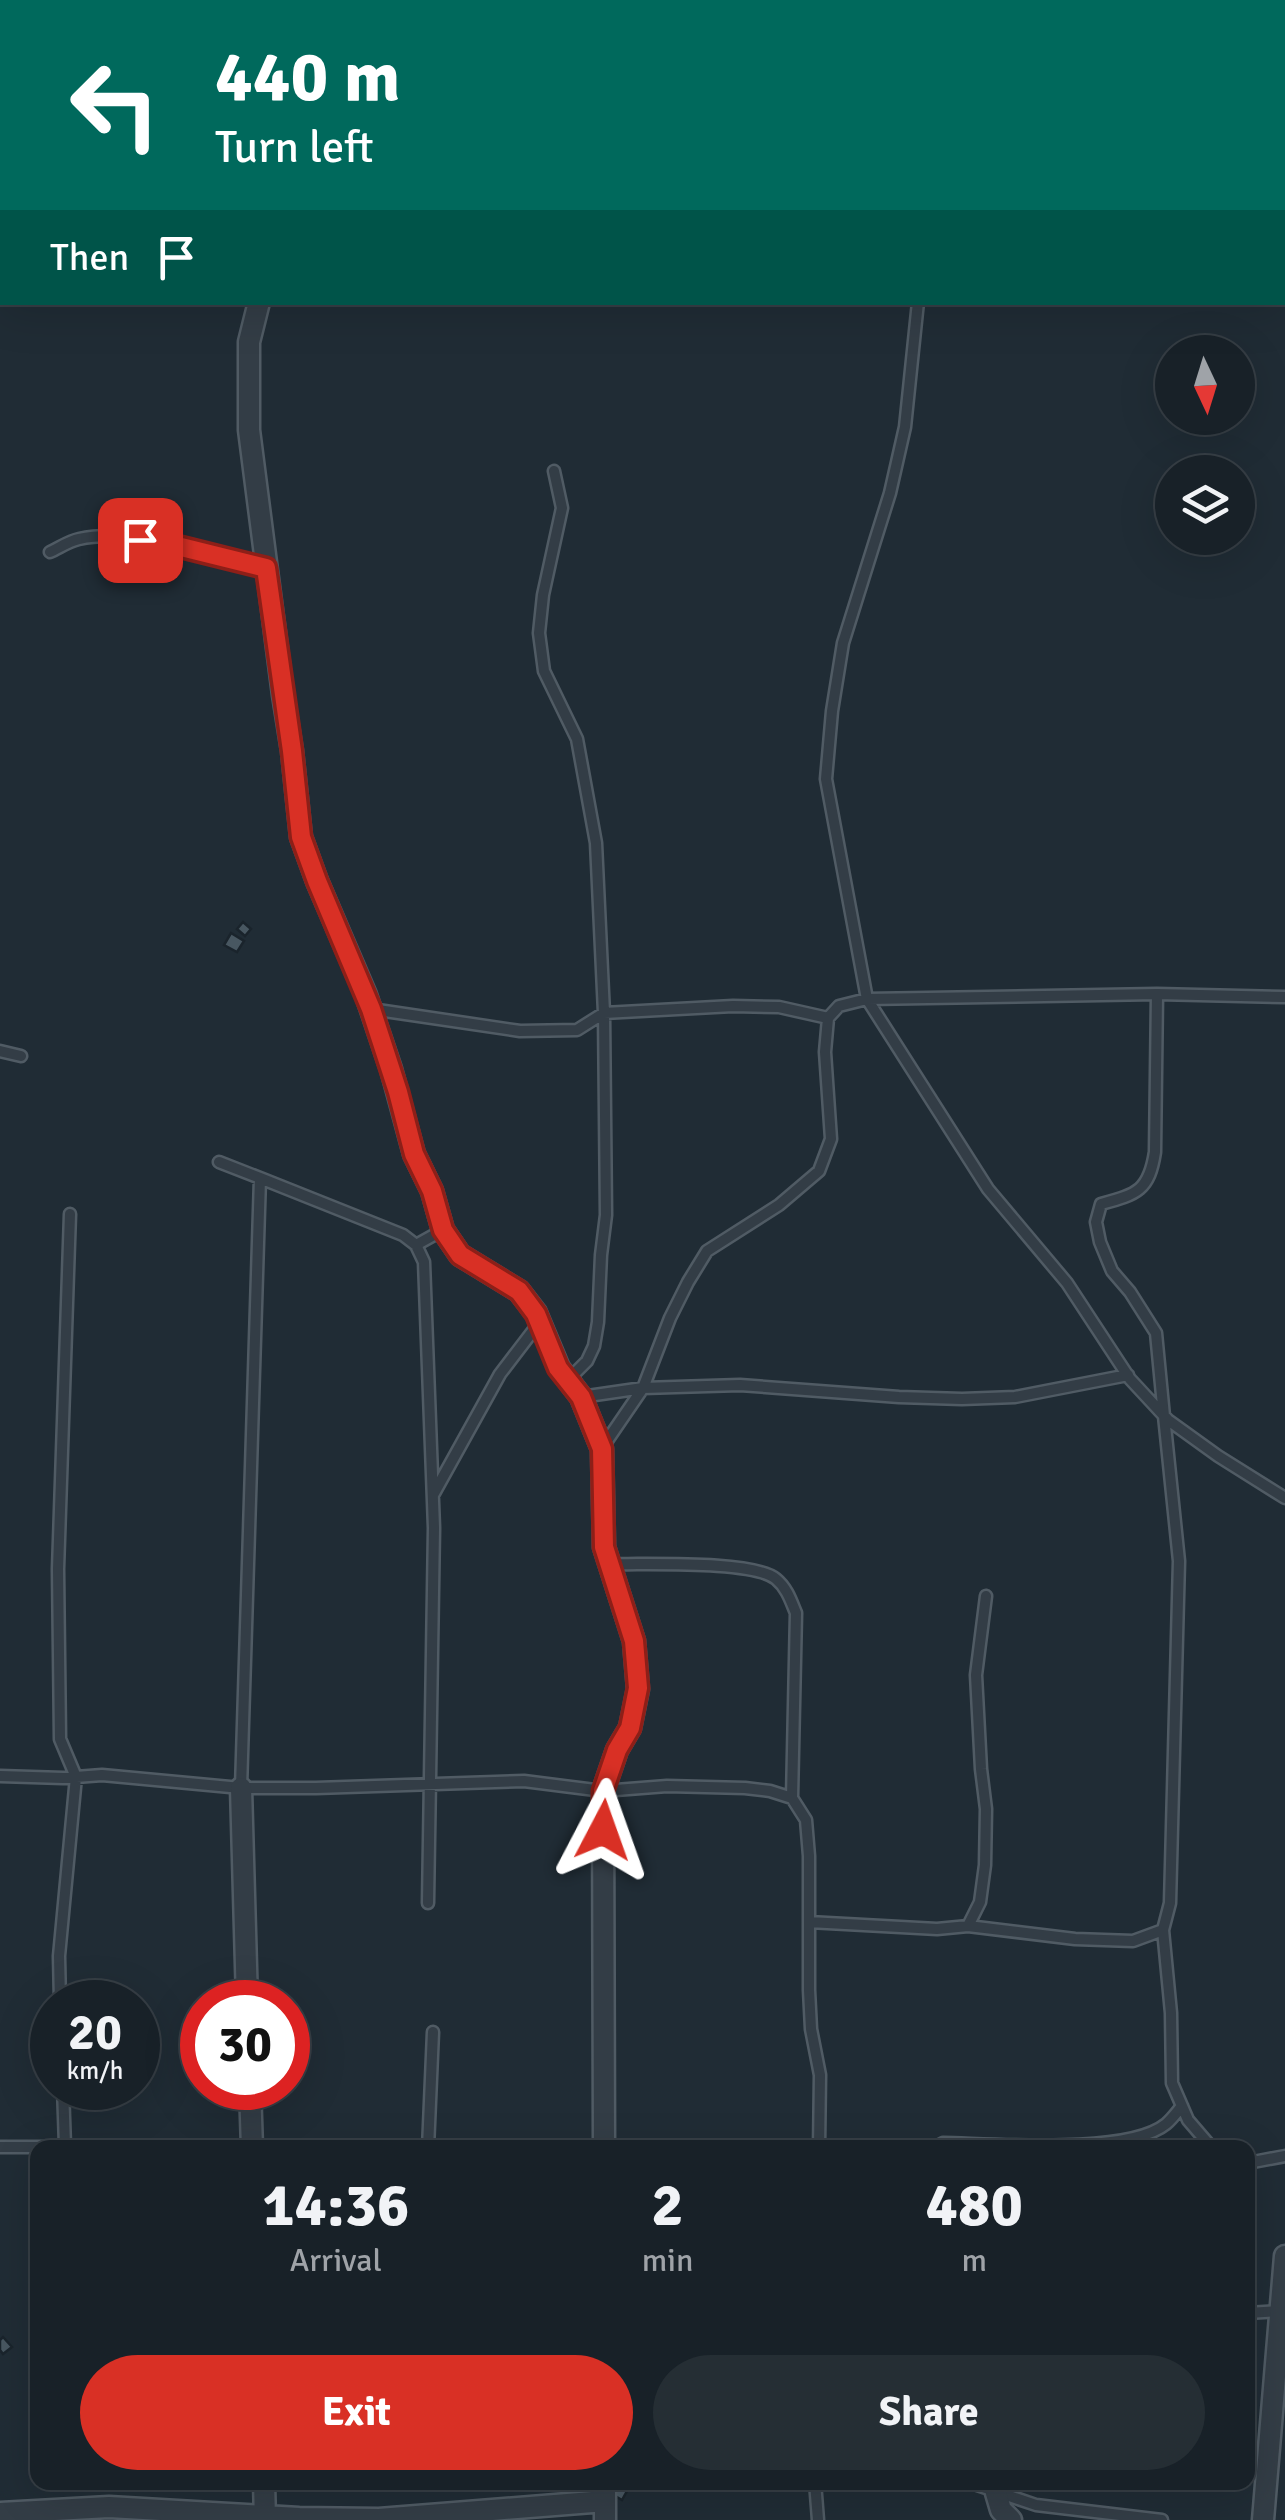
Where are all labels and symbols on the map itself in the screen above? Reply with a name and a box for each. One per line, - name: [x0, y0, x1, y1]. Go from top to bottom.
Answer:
- north arrow: [1155, 335, 1255, 435]
- pin: [98, 498, 183, 583]
- position arrow: [551, 1778, 655, 1882]
- speed limit sign: 30: [180, 1980, 310, 2110]

